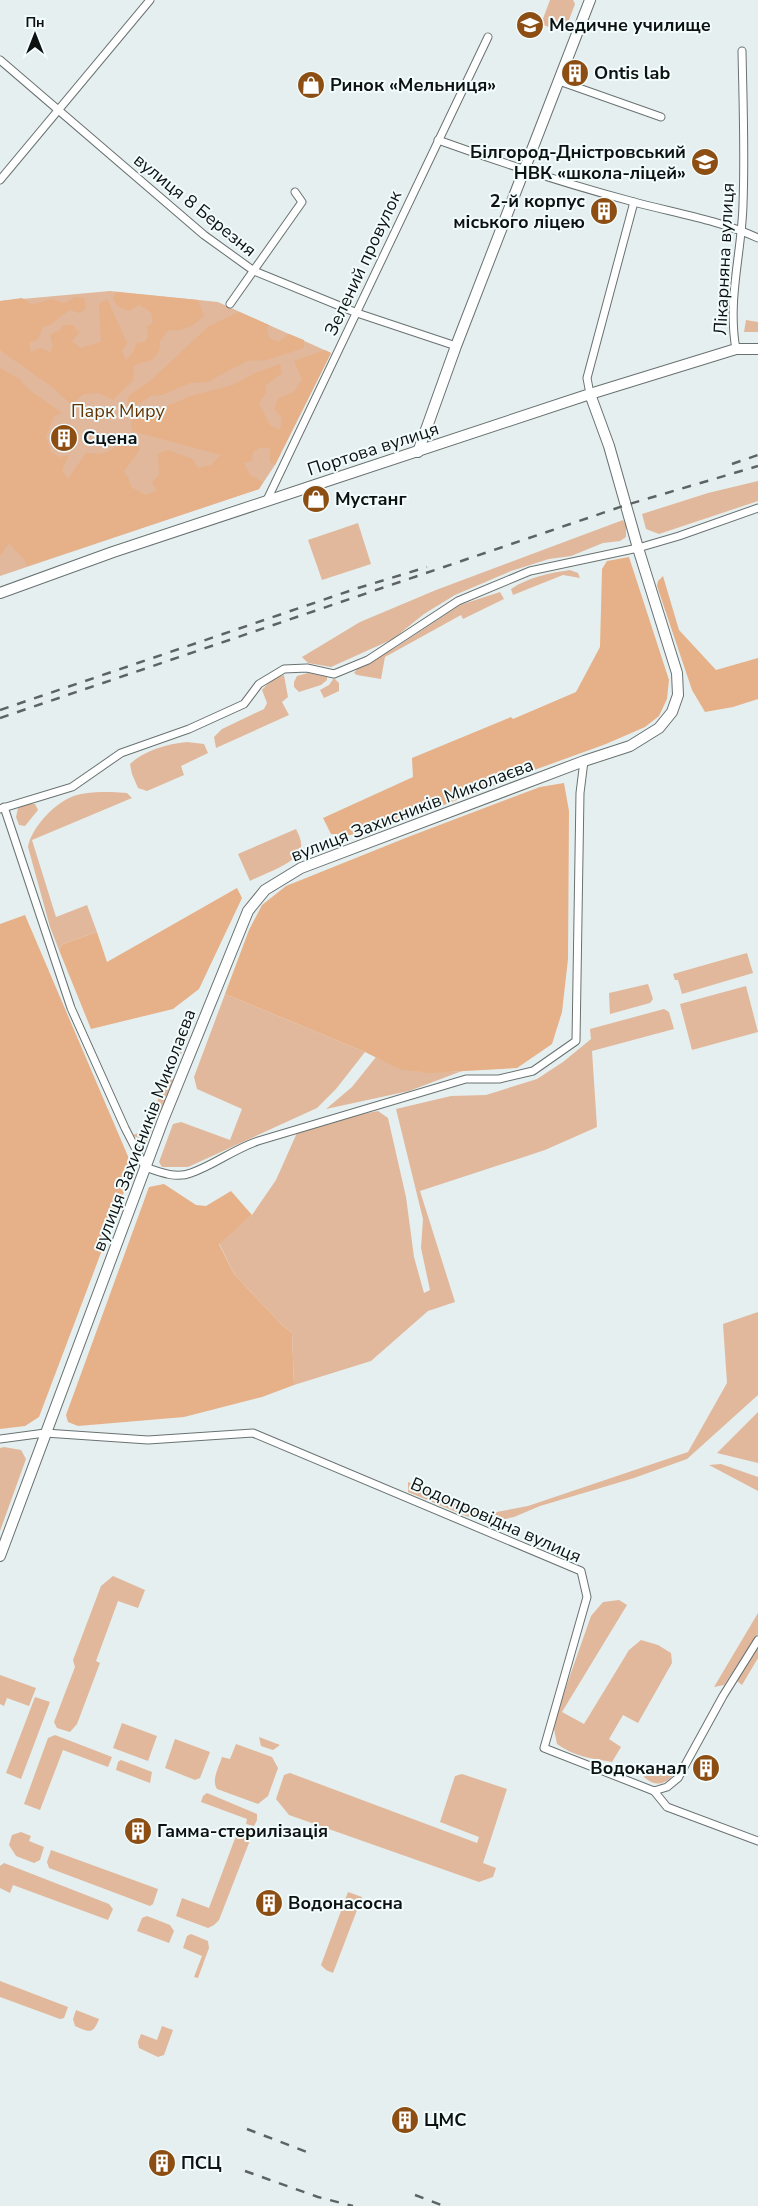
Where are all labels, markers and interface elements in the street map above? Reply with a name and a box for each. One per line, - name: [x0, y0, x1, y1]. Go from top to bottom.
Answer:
- north arrow: [10, 10, 60, 60]
- school or university icon: Медичне училище: [515, 10, 545, 40]
- text: Пн: [25, 13, 45, 32]
- place label: Медичне училище: [549, 13, 711, 37]
- building icon: Ontis lab: [560, 58, 590, 88]
- place label: Ontis lab: [594, 61, 670, 85]
- shop icon: Ринок «Мельниця»: [296, 70, 326, 100]
- place label: Ринок «Мельниця»: [330, 73, 496, 97]
- place label: Білгород-Дністровський НВК «школа-ліцей»: [470, 140, 686, 185]
- school or university icon: Білгород-Дністровський НВК «школа-ліцей»: [690, 147, 720, 177]
- street label: вулиця 8 Березня: [129, 148, 261, 262]
- street label: Лікарняна вулиця: [708, 182, 740, 336]
- street label: Зелений провулок: [319, 186, 407, 340]
- place label: 2-й корпус міського ліцею: [453, 189, 585, 234]
- building icon: 2-й корпус міського ліцею: [589, 196, 619, 226]
- park label: Парк Миру: [71, 399, 166, 423]
- street label: Портова вулиця: [304, 416, 442, 482]
- building icon: Сцена: [49, 423, 79, 453]
- place label: Сцена: [83, 426, 138, 450]
- shop icon: Мустанг: [301, 484, 331, 514]
- place label: Мустанг: [335, 487, 407, 511]
- street label: вулиця Захисників Миколаєва: [287, 753, 537, 867]
- street label: вулиця Захисників Миколаєва: [87, 1005, 201, 1255]
- street label: Водопровідна вулиця: [407, 1472, 585, 1568]
- building icon: Водоканал: [691, 1753, 721, 1783]
- place label: Водоканал: [590, 1756, 687, 1780]
- building icon: Гамма-стерилізація: [123, 1816, 153, 1846]
- place label: Гамма-стерилізація: [157, 1819, 328, 1843]
- building icon: Водонасосна: [254, 1888, 284, 1918]
- place label: Водонасосна: [288, 1891, 403, 1915]
- building icon: ЦМС: [390, 2105, 420, 2135]
- place label: ЦМС: [424, 2108, 466, 2132]
- building icon: ПСЦ: [147, 2148, 177, 2178]
- place label: ПСЦ: [181, 2151, 222, 2175]

